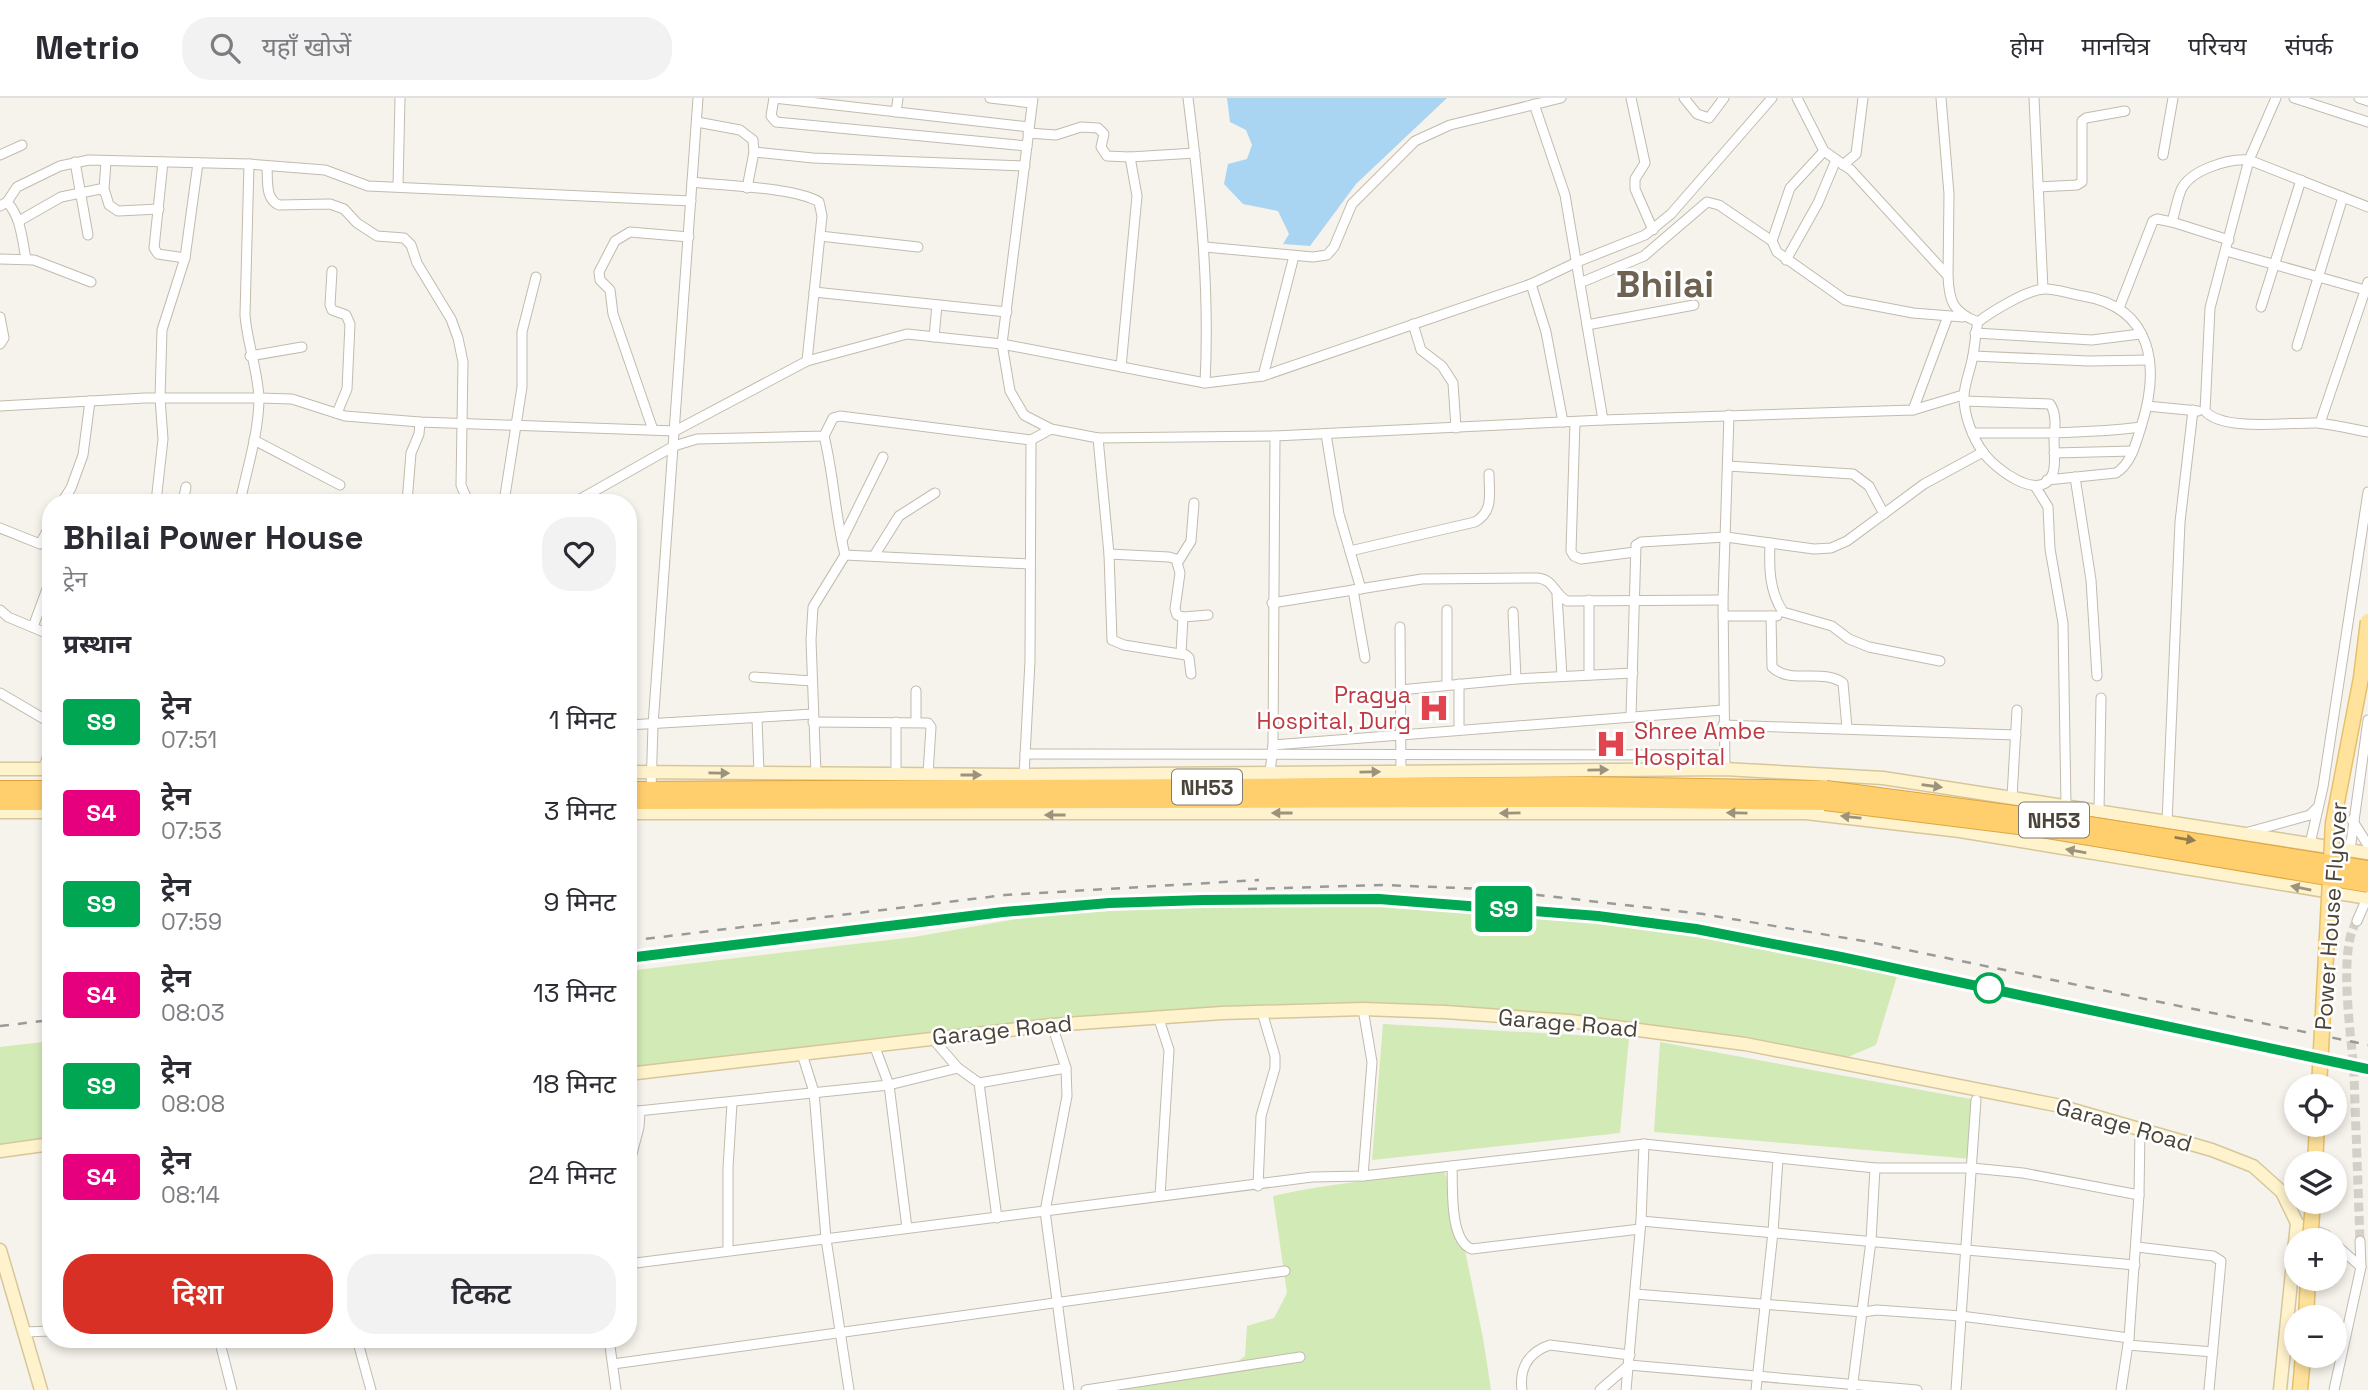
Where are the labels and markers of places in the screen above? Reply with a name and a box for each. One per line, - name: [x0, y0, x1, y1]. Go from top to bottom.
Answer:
- place label: Pragya Hospital, Durg: [1256, 680, 1411, 736]
- hospital icon: Pragya Hospital, Durg: [1417, 691, 1451, 725]
- place label: Shree Ambe Hospital: [1634, 716, 1766, 772]
- hospital icon: Shree Ambe Hospital: [1594, 727, 1628, 761]
- unlabelled marker: [1974, 973, 2004, 1003]

